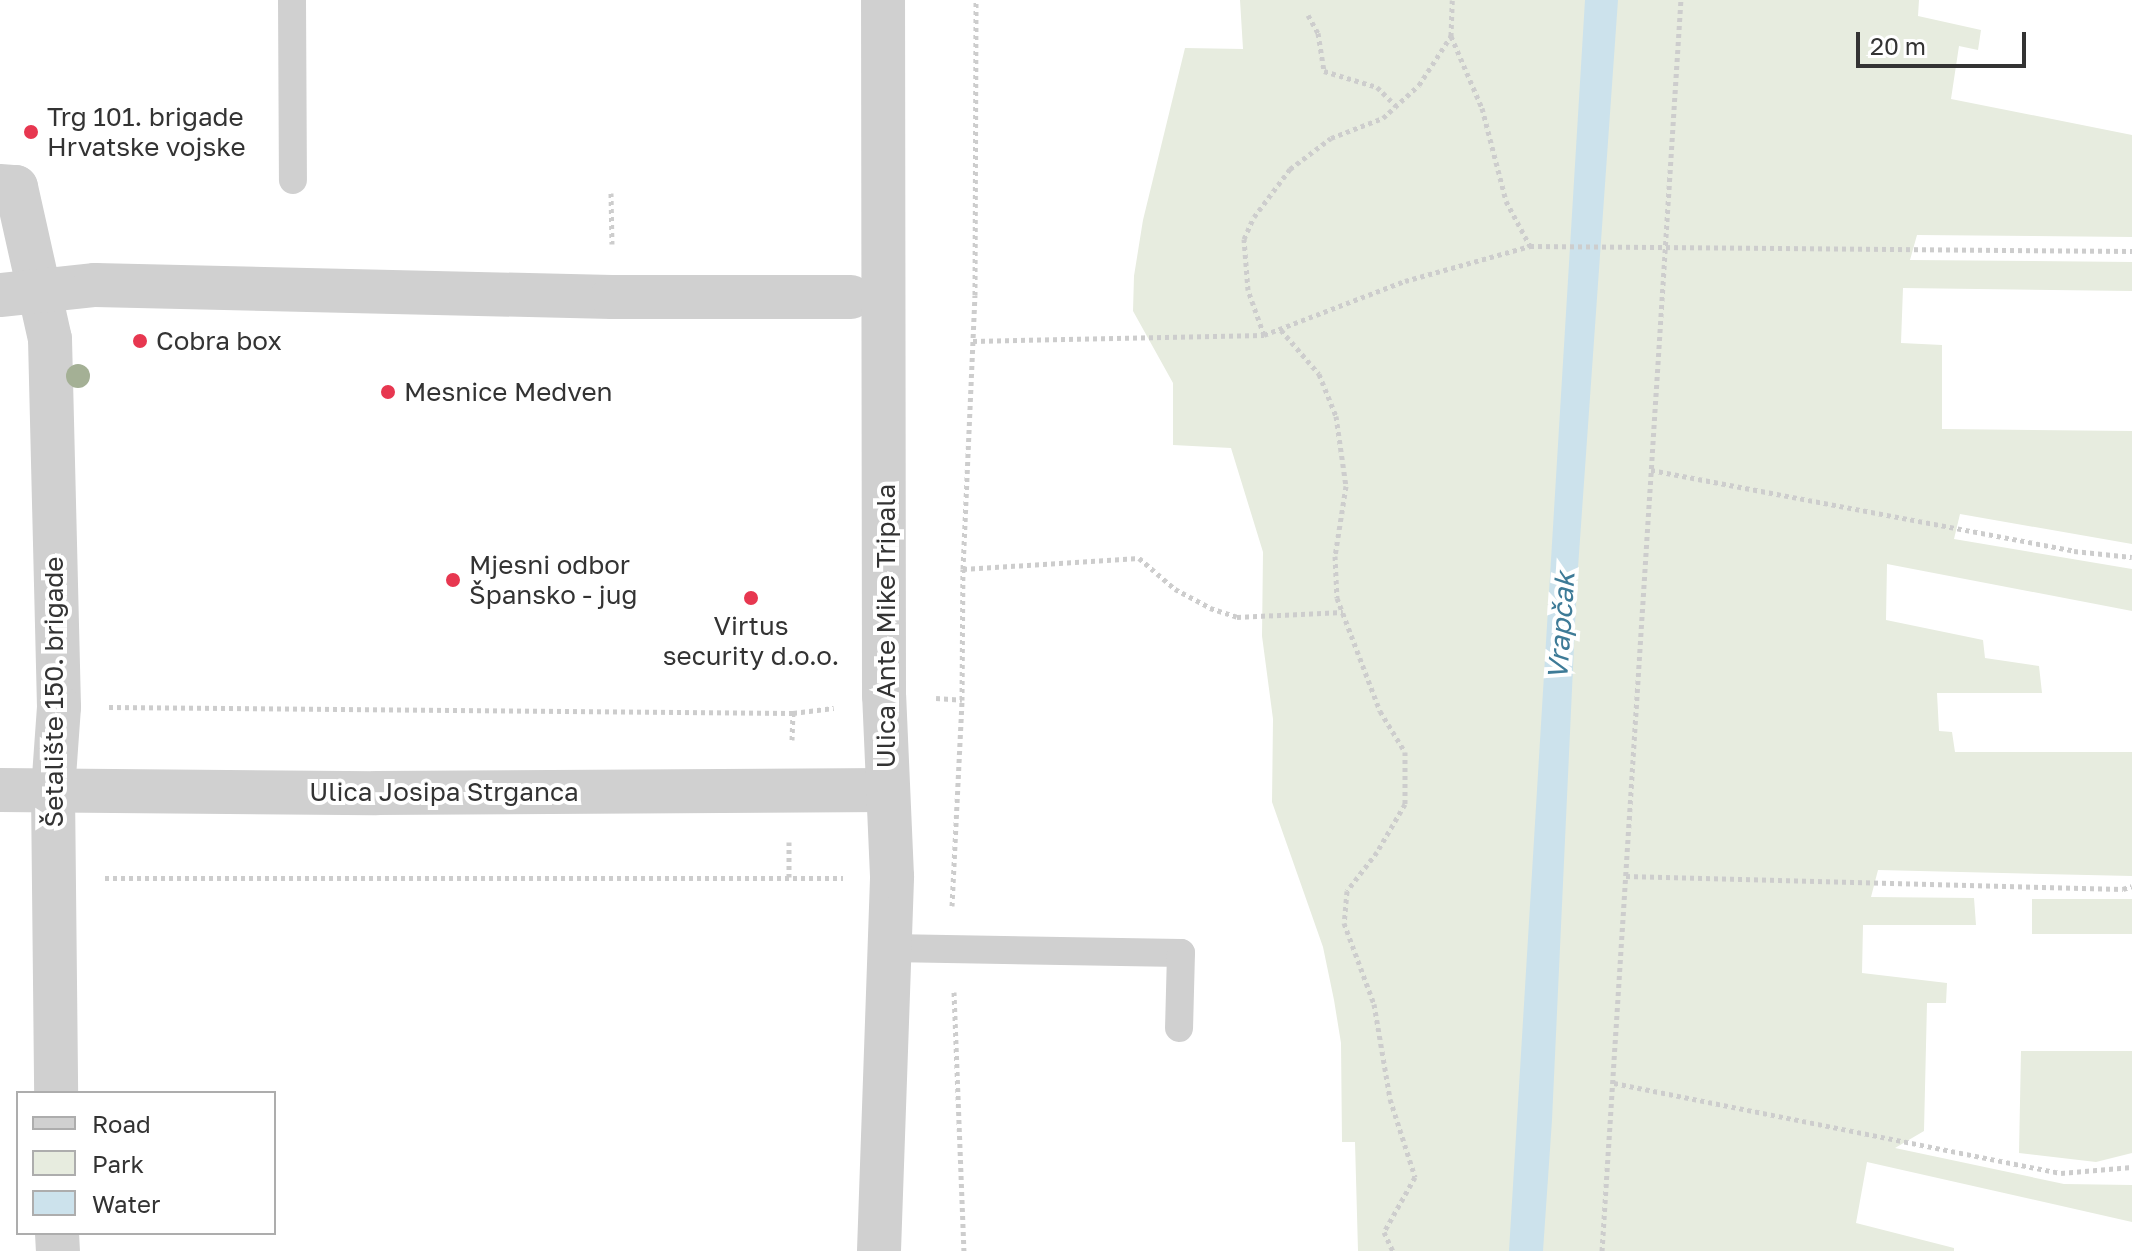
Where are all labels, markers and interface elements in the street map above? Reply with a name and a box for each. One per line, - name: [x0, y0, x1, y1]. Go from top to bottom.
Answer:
- scale bar: [1860, 16, 2030, 66]
- text: 20 m: [1870, 31, 1926, 60]
- place label: Trg 101. brigade Hrvatske vojske: [47, 101, 245, 162]
- marker: Trg 101. brigade Hrvatske vojske: [22, 123, 40, 141]
- place label: Cobra box: [156, 325, 282, 357]
- marker: Cobra box: [131, 332, 149, 350]
- place label: Mesnice Medven: [404, 376, 612, 408]
- marker: Mesnice Medven: [379, 383, 397, 401]
- street label: Ulica Ante Mike Tripala: [870, 484, 902, 768]
- place label: Mjesni odbor Špansko - jug: [469, 549, 637, 610]
- street label: Šetalište 150. brigade: [38, 557, 70, 827]
- marker: Mjesni odbor Špansko - jug: [444, 571, 462, 589]
- water label: Vrapčak: [1540, 571, 1582, 681]
- marker: Virtus security d.o.o.: [742, 589, 760, 607]
- place label: Virtus security d.o.o.: [663, 610, 839, 672]
- street label: Ulica Josipa Strganca: [309, 776, 579, 808]
- legend: [16, 1091, 276, 1235]
- text: Road: [92, 1109, 151, 1138]
- text: Park: [92, 1149, 144, 1178]
- text: Water: [92, 1189, 160, 1218]

